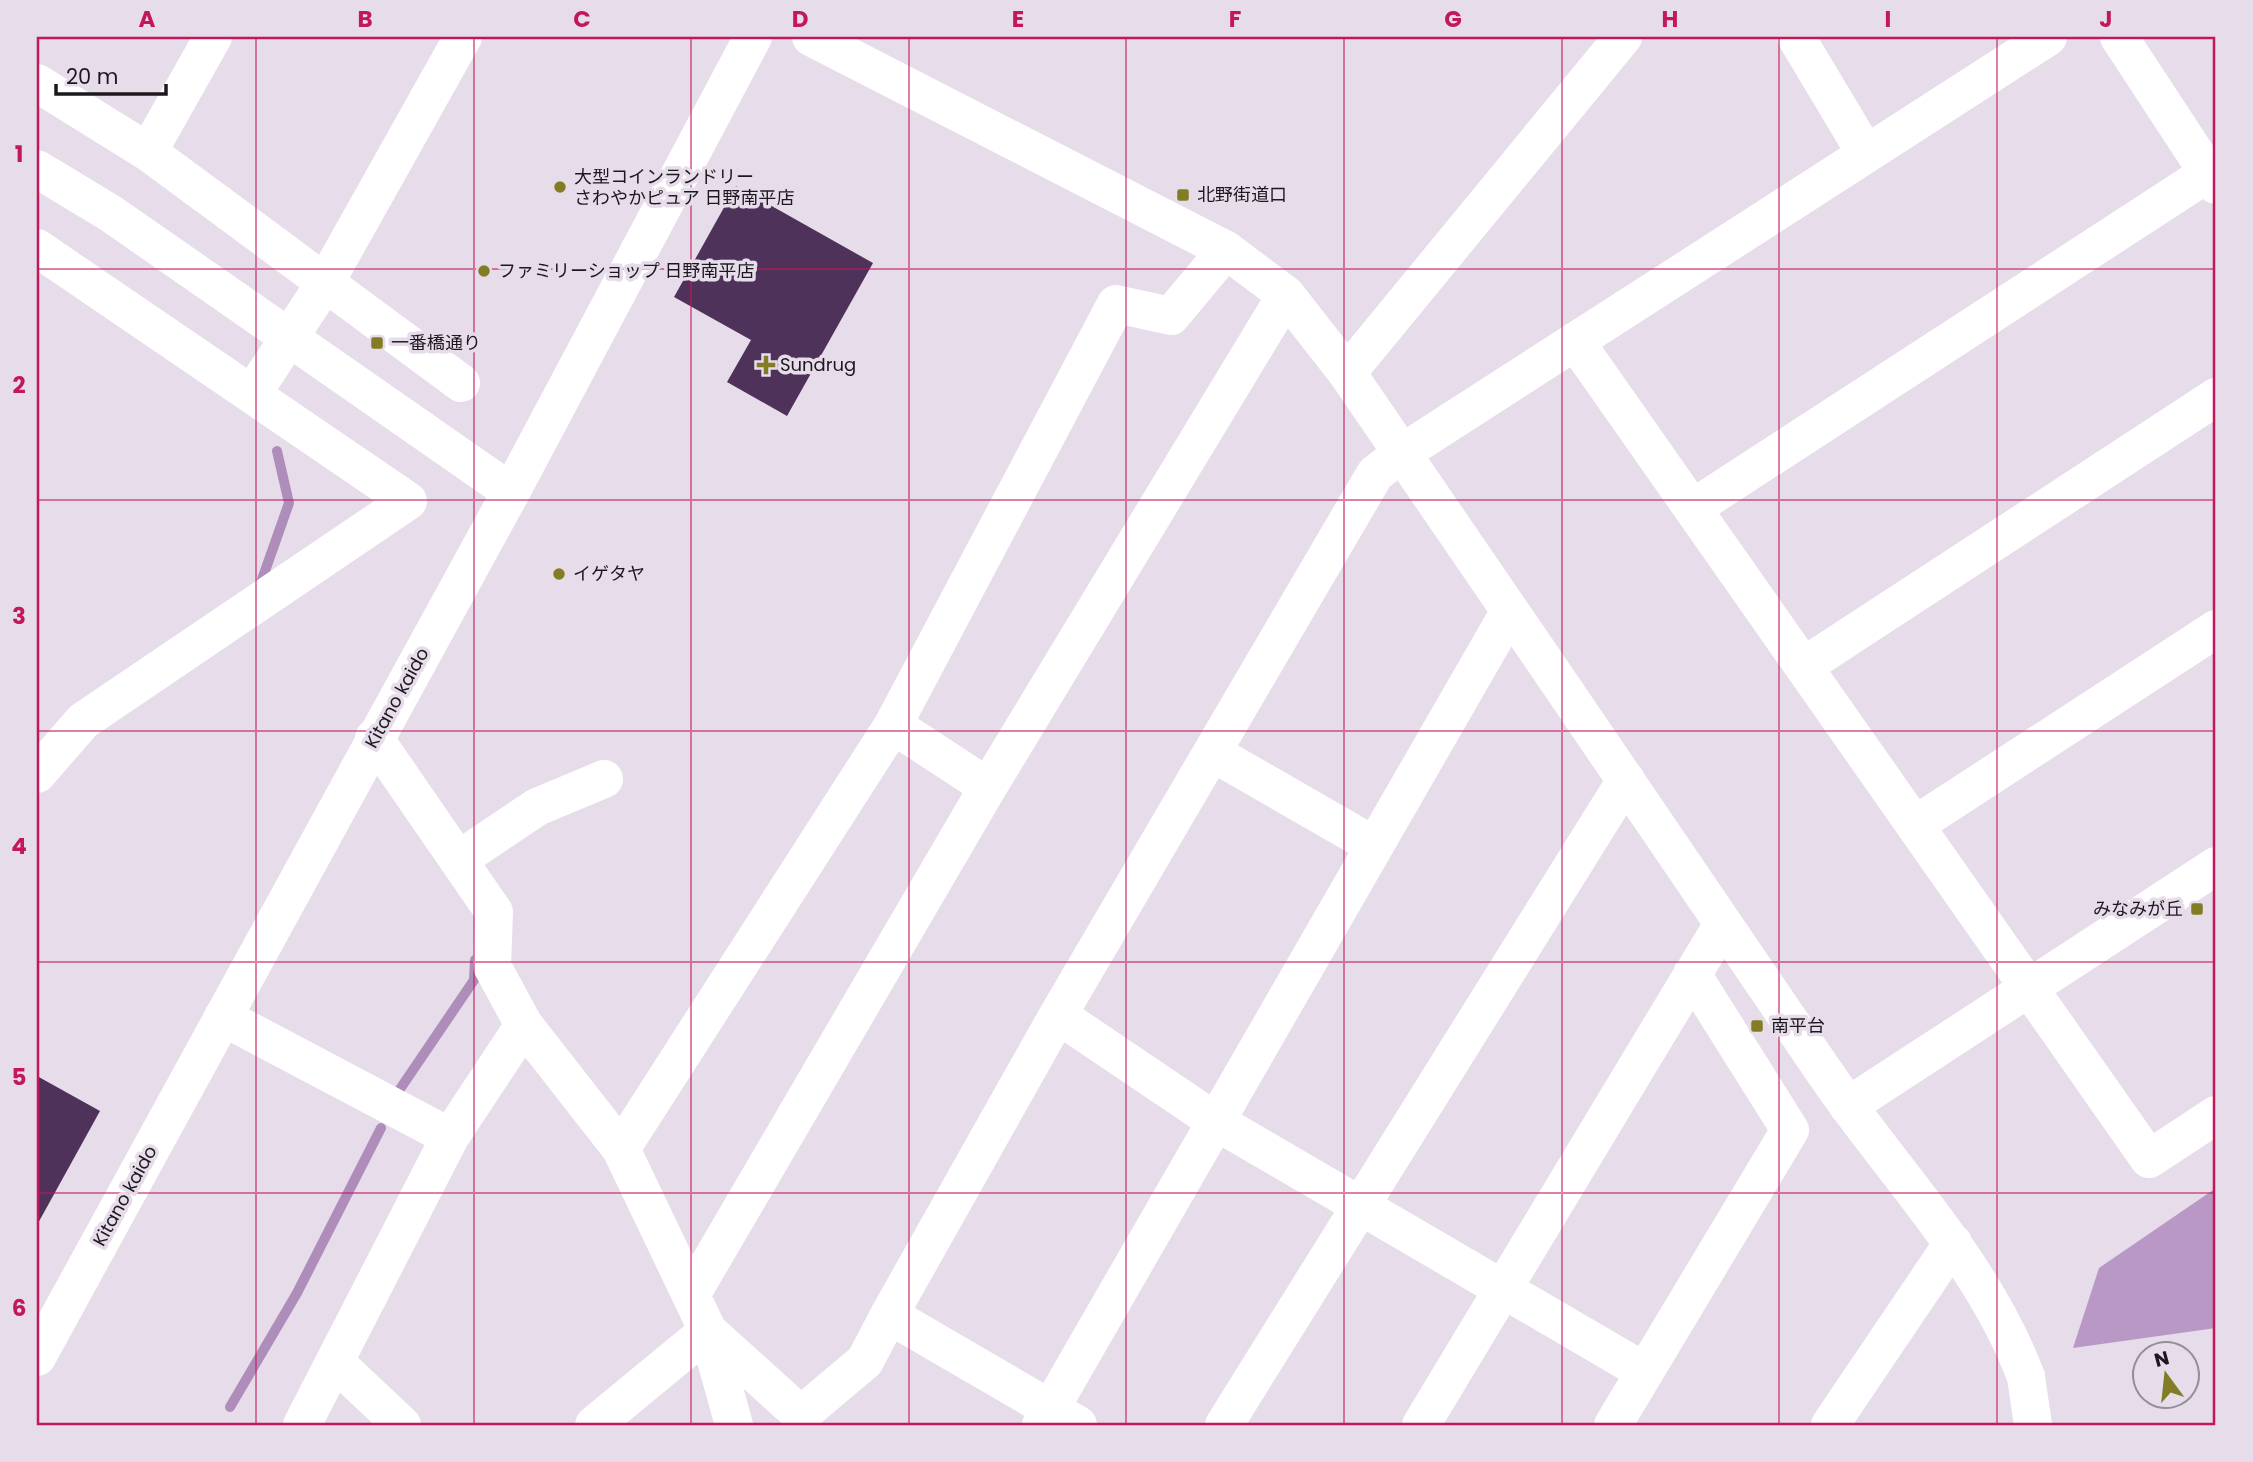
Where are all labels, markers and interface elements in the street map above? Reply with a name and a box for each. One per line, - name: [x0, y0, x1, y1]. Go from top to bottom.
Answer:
- text: A: [139, 3, 156, 35]
- text: B: [357, 3, 373, 35]
- text: C: [573, 3, 591, 35]
- text: D: [792, 3, 808, 35]
- text: E: [1012, 3, 1024, 35]
- text: F: [1229, 3, 1241, 35]
- text: G: [1444, 3, 1462, 35]
- text: H: [1662, 3, 1678, 35]
- text: I: [1885, 3, 1891, 35]
- text: J: [2099, 3, 2113, 35]
- scale bar: [56, 52, 166, 96]
- text: 20 m: [66, 62, 119, 91]
- text: 1: [15, 138, 23, 170]
- place label: 大型コインランドリー さわやかピュア 日野南平店: [574, 164, 794, 210]
- marker: 大型コインランドリー さわやかピュア 日野南平店: [552, 179, 568, 195]
- place label: 北野街道口: [1197, 182, 1287, 207]
- marker: 北野街道口: [1175, 187, 1191, 203]
- place label: ファミリーショップ 日野南平店: [498, 258, 754, 283]
- marker: ファミリーショップ 日野南平店: [476, 263, 492, 279]
- place label: 一番橋通り: [391, 330, 481, 355]
- marker: 一番橋通り: [369, 335, 385, 351]
- place label: Sundrug: [780, 352, 856, 377]
- marker: Sundrug: [758, 357, 774, 373]
- text: 2: [12, 369, 26, 401]
- place label: イゲタヤ: [573, 561, 645, 586]
- marker: イゲタヤ: [551, 566, 567, 582]
- text: 3: [12, 600, 26, 632]
- street label: Kitano kaido: [359, 643, 434, 753]
- text: 4: [11, 830, 27, 862]
- place label: みなみが丘: [2093, 896, 2183, 921]
- marker: みなみが丘: [2189, 901, 2205, 917]
- place label: 南平台: [1771, 1013, 1825, 1038]
- marker: 南平台: [1749, 1018, 1765, 1034]
- text: 5: [12, 1061, 26, 1093]
- street label: Kitano kaido: [87, 1141, 162, 1251]
- text: 6: [12, 1292, 26, 1324]
- north arrow: [2130, 1340, 2200, 1410]
- text: N: [2151, 1344, 2172, 1374]

